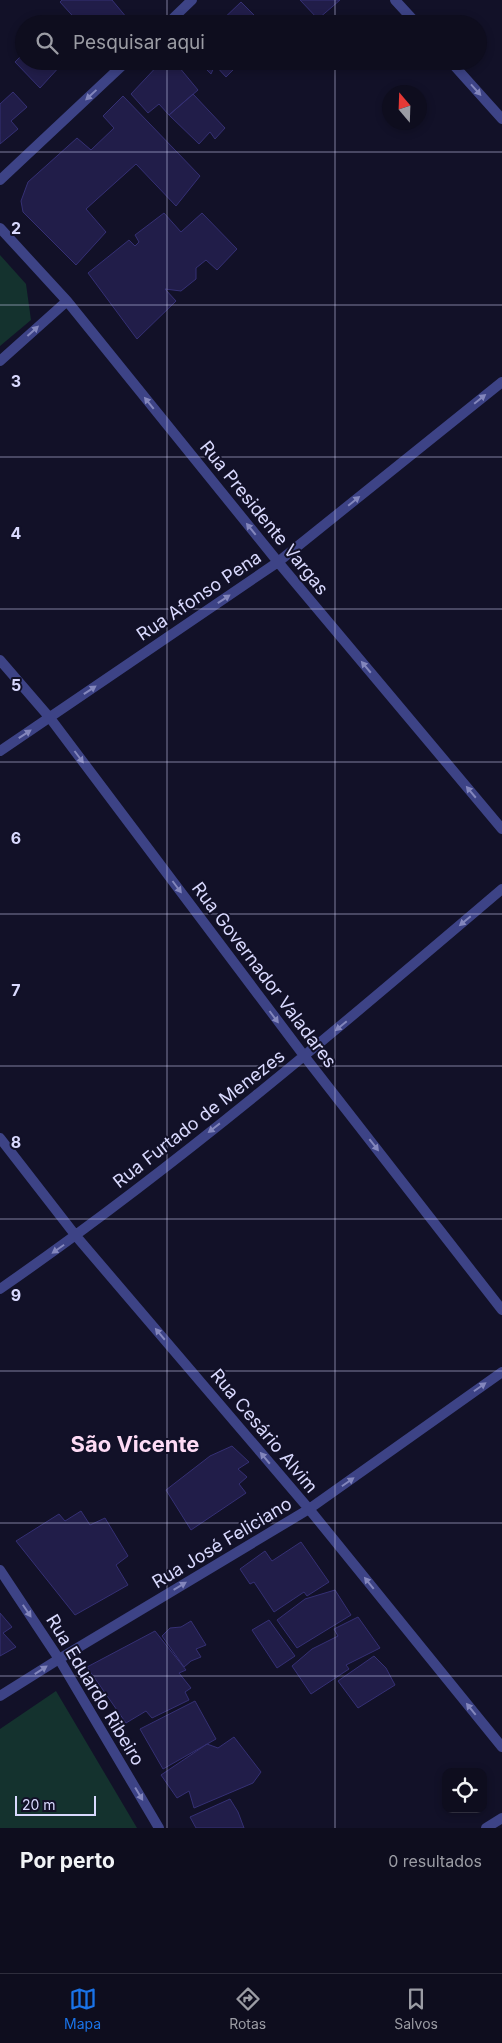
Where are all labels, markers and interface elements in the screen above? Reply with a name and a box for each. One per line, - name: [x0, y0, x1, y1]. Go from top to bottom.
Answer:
- search box: [15, 15, 487, 70]
- icon: search: [33, 29, 61, 57]
- text: Pesquisar aqui: [73, 31, 205, 54]
- one-way arrow: [470, 84, 481, 96]
- north arrow: [382, 85, 427, 130]
- one-way arrow: [86, 89, 98, 101]
- text: 2: [11, 218, 21, 238]
- one-way arrow: [27, 325, 39, 337]
- text: 3: [11, 371, 21, 391]
- one-way arrow: [474, 394, 487, 405]
- one-way arrow: [143, 397, 154, 410]
- street label: Rua Presidente Vargas: [196, 437, 333, 599]
- one-way arrow: [347, 495, 360, 506]
- text: 4: [11, 523, 22, 543]
- one-way arrow: [246, 523, 257, 536]
- street label: Rua Afonso Pena: [133, 546, 265, 645]
- one-way arrow: [217, 594, 231, 604]
- one-way arrow: [361, 661, 372, 674]
- text: 5: [11, 675, 21, 695]
- one-way arrow: [83, 686, 97, 695]
- one-way arrow: [18, 730, 32, 739]
- one-way arrow: [74, 750, 84, 764]
- one-way arrow: [465, 786, 476, 799]
- text: 6: [11, 828, 21, 848]
- street label: Rua Governador Valadares: [188, 878, 341, 1072]
- one-way arrow: [172, 880, 182, 894]
- one-way arrow: [459, 915, 472, 926]
- text: 7: [11, 980, 21, 1000]
- one-way arrow: [269, 1010, 280, 1023]
- one-way arrow: [335, 1020, 348, 1031]
- street label: Rua Furtado de Menezes: [109, 1045, 289, 1192]
- one-way arrow: [208, 1122, 221, 1133]
- text: 8: [11, 1132, 21, 1152]
- one-way arrow: [368, 1139, 379, 1152]
- one-way arrow: [52, 1244, 65, 1254]
- text: 9: [11, 1285, 21, 1305]
- one-way arrow: [155, 1328, 166, 1340]
- street label: Rua Cesário Alvim: [207, 1365, 322, 1497]
- one-way arrow: [473, 1382, 486, 1393]
- district label: São Vicente: [71, 1431, 199, 1457]
- one-way arrow: [260, 1451, 271, 1464]
- one-way arrow: [341, 1477, 355, 1487]
- street label: Rua José Feliciano: [148, 1493, 295, 1592]
- one-way arrow: [363, 1577, 374, 1590]
- one-way arrow: [174, 1582, 187, 1591]
- one-way arrow: [22, 1604, 32, 1618]
- street label: Rua Eduardo Ribeiro: [42, 1610, 149, 1769]
- one-way arrow: [34, 1665, 48, 1675]
- one-way arrow: [466, 1703, 477, 1716]
- map controls: [442, 1768, 487, 1813]
- button: locate: [442, 1768, 487, 1813]
- one-way arrow: [135, 1788, 144, 1801]
- scale bar: [15, 1793, 96, 1816]
- text: 20 m: [22, 1796, 56, 1813]
- text: Por perto: [20, 1848, 115, 1873]
- text: 0 resultados: [388, 1851, 482, 1871]
- tab: Mapa: [64, 1985, 101, 2032]
- tab: Rotas: [229, 1985, 266, 2032]
- tab: Salvos: [394, 1985, 438, 2032]

